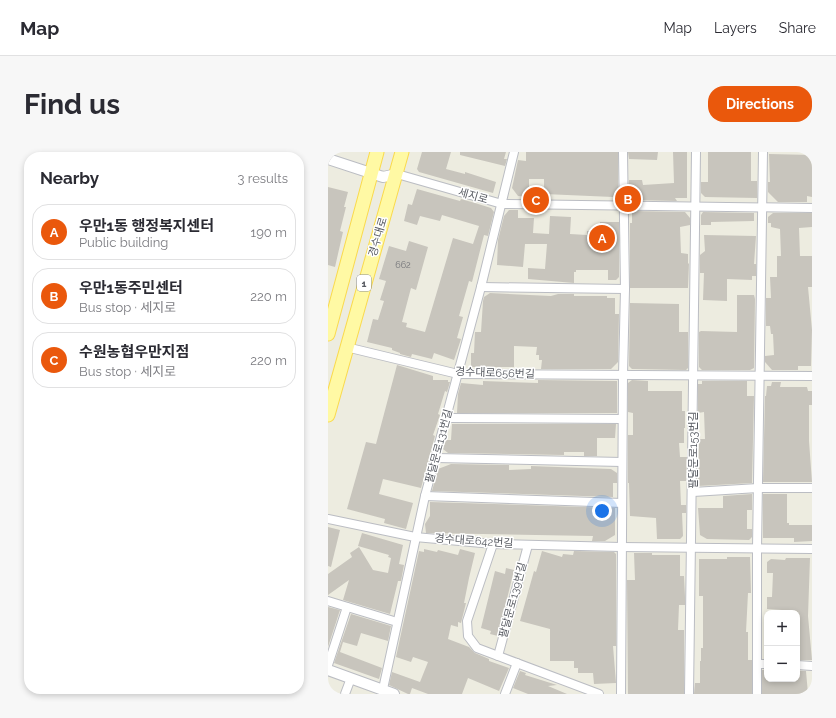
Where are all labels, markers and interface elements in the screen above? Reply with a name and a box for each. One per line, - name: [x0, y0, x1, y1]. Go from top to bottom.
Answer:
- text: Map: [20, 17, 59, 39]
- text: Map: [664, 20, 692, 36]
- text: Layers: [714, 20, 757, 36]
- text: Share: [779, 20, 816, 36]
- button: Directions: [708, 86, 812, 122]
- text: Find us: [24, 88, 120, 121]
- text: Nearby: [40, 168, 99, 188]
- text: 3 results: [238, 171, 288, 186]
- pin: B: [615, 184, 641, 214]
- pin: C: [523, 185, 549, 215]
- street label: 세지로: [457, 186, 489, 206]
- street label: 경수대로: [366, 216, 390, 258]
- text: 우만1동 행정복지센터: [79, 217, 214, 235]
- pin: A: [589, 223, 615, 253]
- text: A: [50, 225, 58, 240]
- text: 190 m: [251, 225, 287, 240]
- text: Public building: [79, 235, 168, 250]
- house number: 662: [395, 260, 411, 270]
- road number: 1: [357, 275, 371, 291]
- text: 우만1동주민센터: [79, 279, 183, 297]
- text: B: [50, 289, 58, 304]
- text: 220 m: [250, 289, 287, 304]
- text: Bus stop · 세지로: [79, 300, 176, 315]
- text: 수원농협우만지점: [79, 343, 189, 361]
- text: C: [50, 353, 58, 368]
- text: 220 m: [250, 353, 287, 368]
- text: Bus stop · 세지로: [79, 364, 176, 379]
- street label: 경수대로656번길: [455, 365, 535, 381]
- street label: 팔달문로131번길: [423, 408, 455, 484]
- street label: 팔달문로153번길: [687, 411, 700, 489]
- your location: [592, 501, 612, 521]
- street label: 경수대로642번길: [434, 532, 514, 550]
- street label: 팔달문로139번길: [497, 561, 529, 639]
- map controls: [764, 610, 800, 682]
- button: +: [764, 610, 800, 646]
- button: −: [764, 646, 800, 682]

